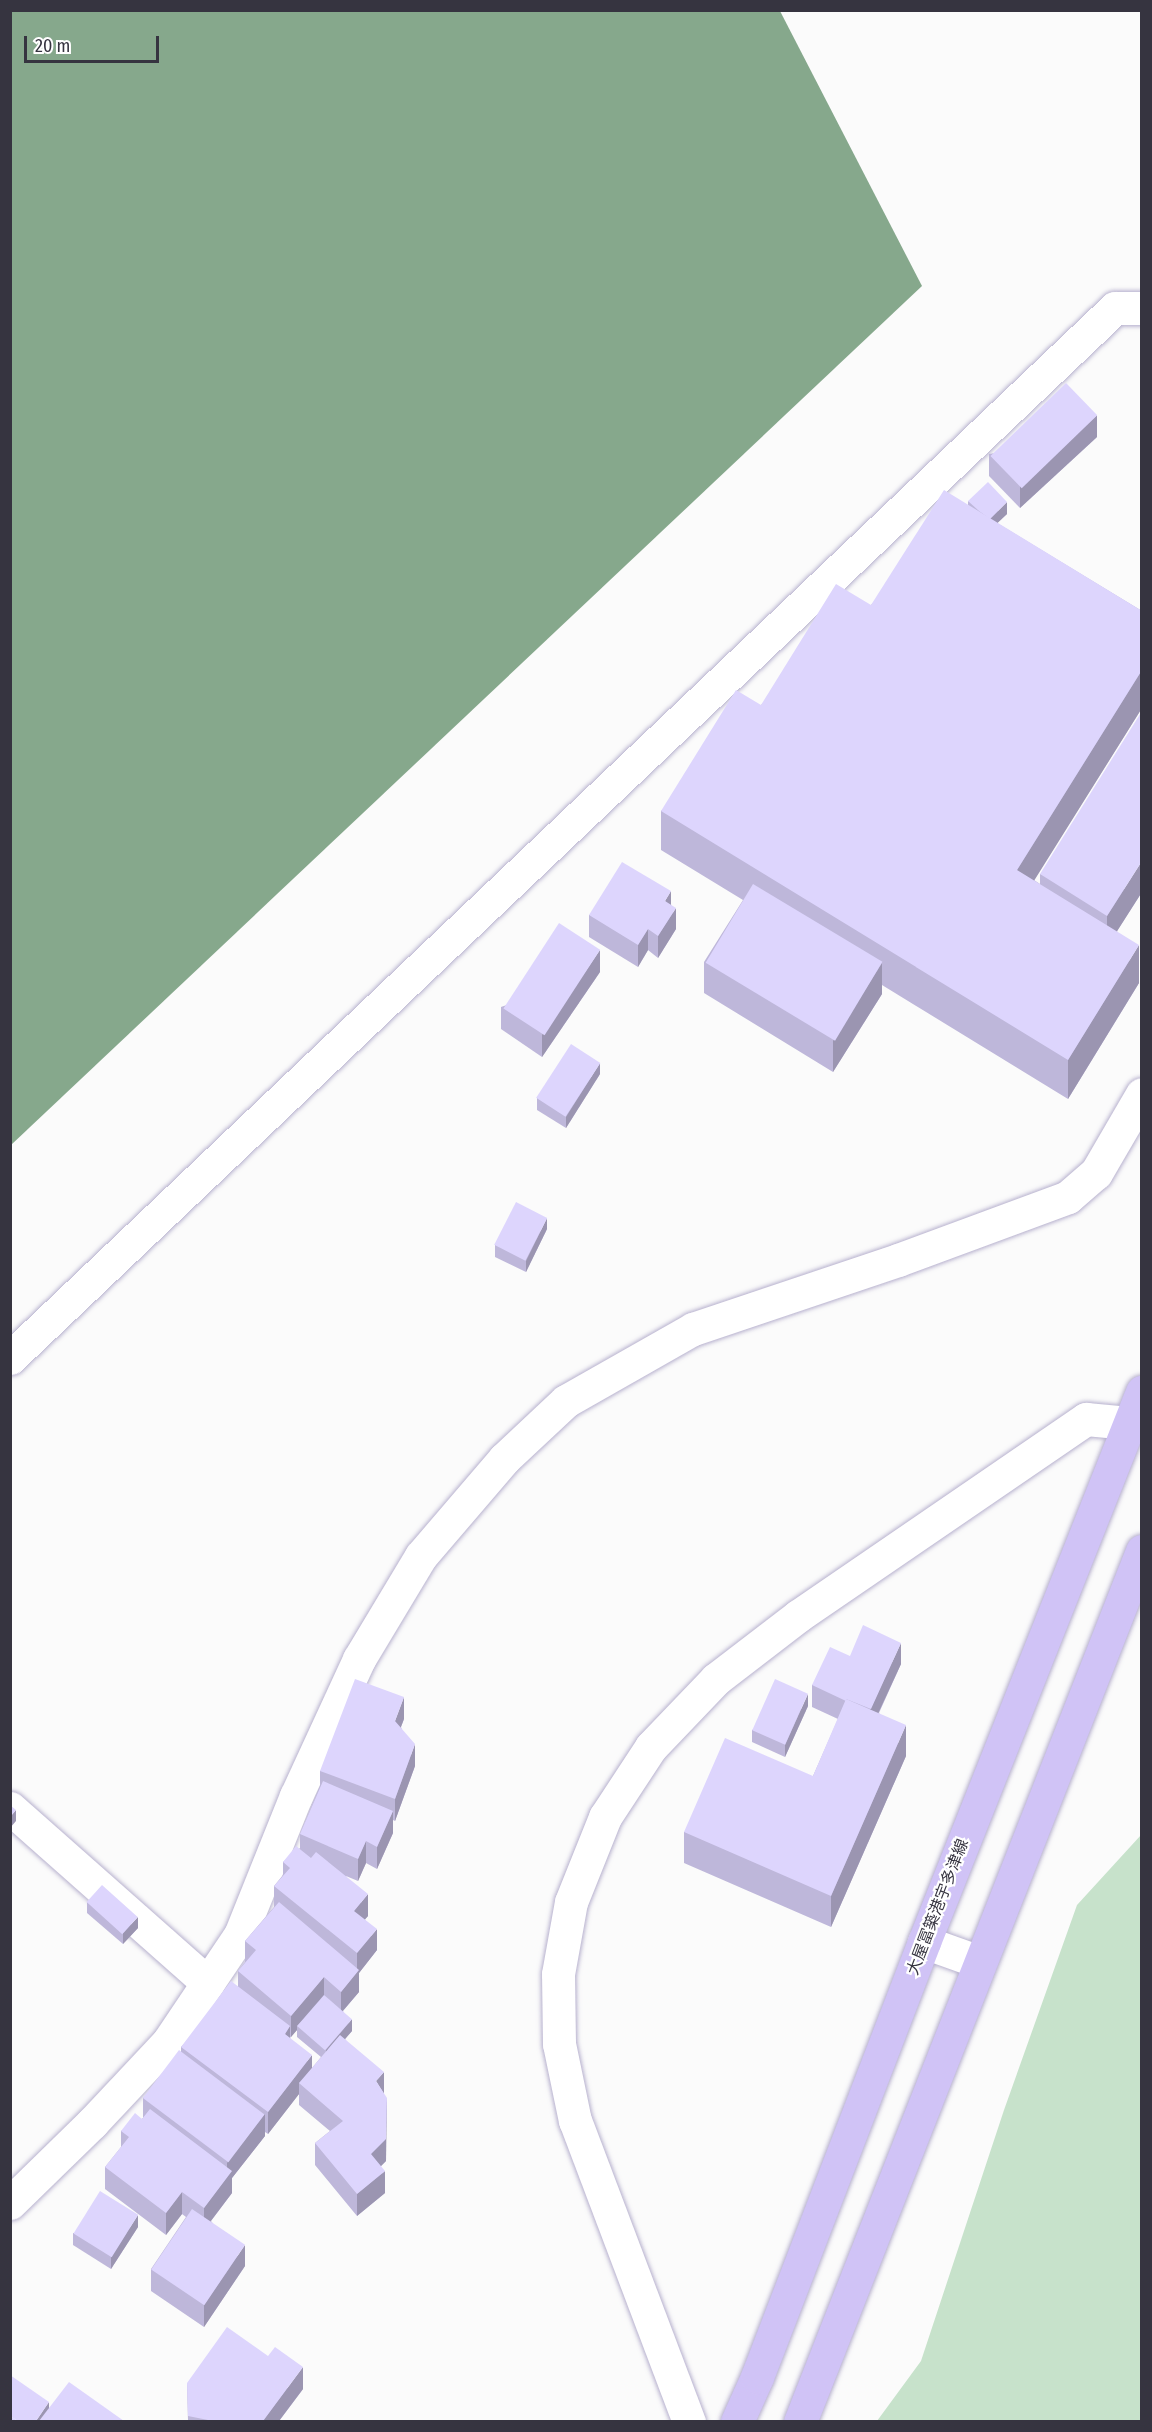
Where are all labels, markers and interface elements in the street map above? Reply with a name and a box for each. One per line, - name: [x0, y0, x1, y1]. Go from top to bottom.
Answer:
- scale bar: [27, 24, 162, 62]
- text: 20 m: [35, 35, 70, 57]
- street label: 大屋冨築港宇多津線: [903, 1836, 973, 1978]

